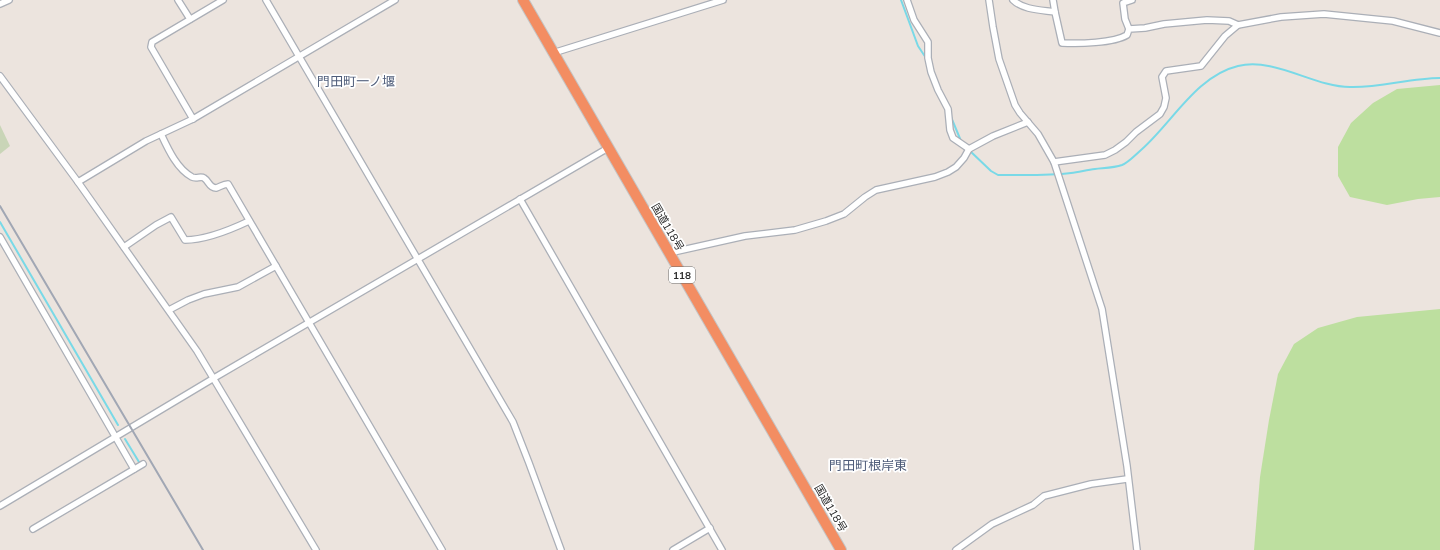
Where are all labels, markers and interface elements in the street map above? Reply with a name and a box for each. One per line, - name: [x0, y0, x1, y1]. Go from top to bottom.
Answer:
- district label: 門田町一ノ堰: [317, 73, 395, 91]
- street label: 国道118号: [648, 201, 687, 254]
- road number: 118: [669, 267, 695, 283]
- district label: 門田町根岸東: [829, 457, 907, 475]
- street label: 国道118号: [811, 482, 850, 535]

